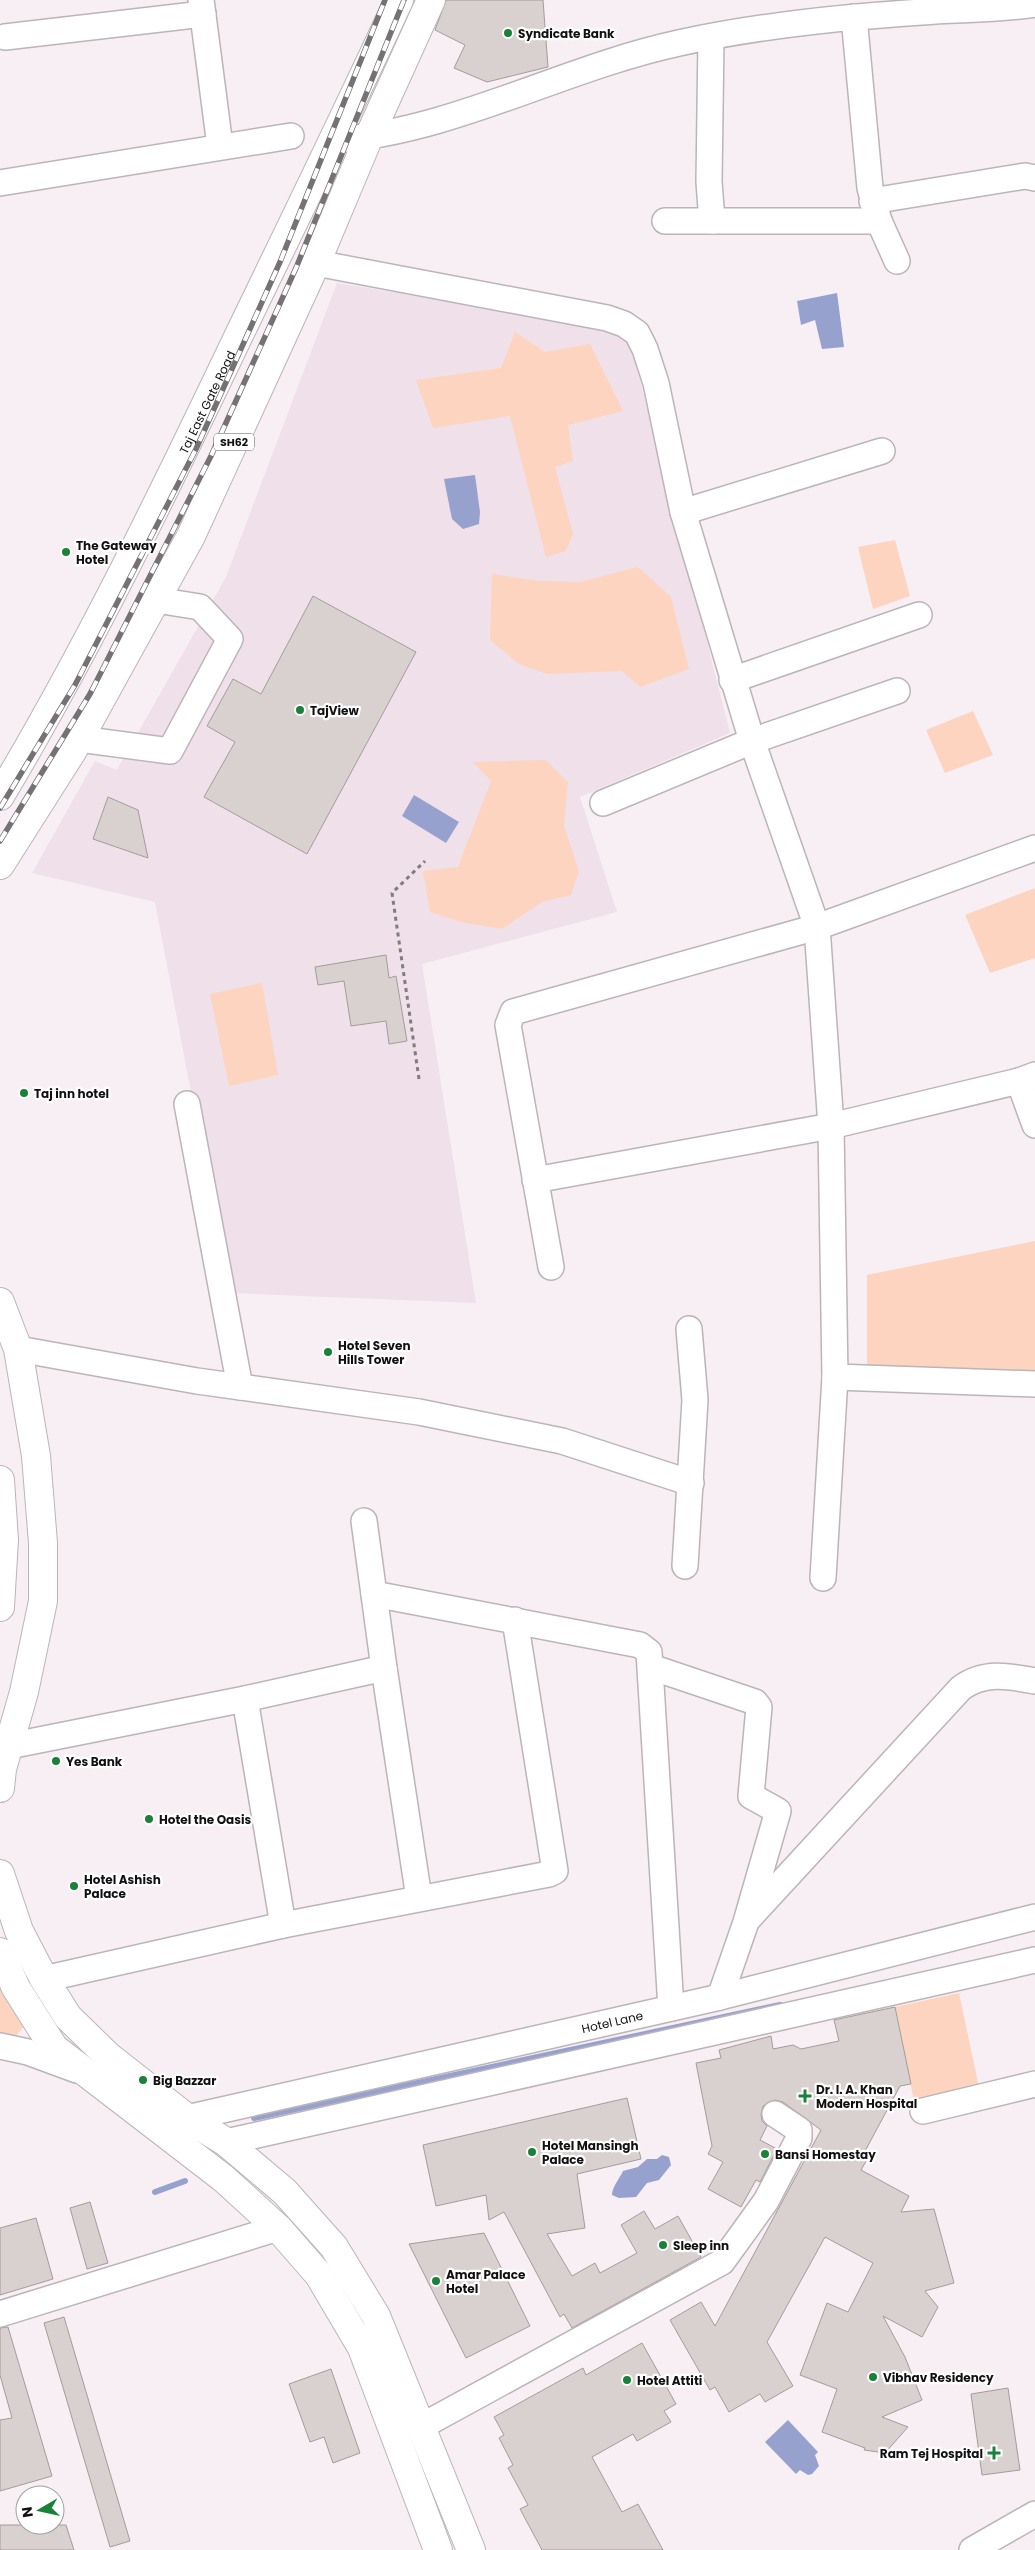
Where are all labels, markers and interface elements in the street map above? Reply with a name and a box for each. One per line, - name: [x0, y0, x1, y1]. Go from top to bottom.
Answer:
- place label: Syndicate Bank: [518, 25, 615, 42]
- marker: Syndicate Bank: [502, 27, 514, 39]
- street label: Taj East Gate Road: [175, 348, 239, 457]
- road number: SH62: [214, 434, 254, 451]
- place label: The Gateway Hotel: [76, 537, 157, 568]
- marker: The Gateway Hotel: [60, 546, 72, 558]
- place label: TajView: [310, 702, 359, 719]
- marker: TajView: [294, 704, 306, 716]
- place label: Taj inn hotel: [34, 1085, 109, 1102]
- marker: Taj inn hotel: [18, 1087, 30, 1099]
- place label: Hotel Seven Hills Tower: [338, 1337, 411, 1368]
- marker: Hotel Seven Hills Tower: [322, 1346, 334, 1358]
- place label: Yes Bank: [66, 1753, 123, 1770]
- marker: Yes Bank: [50, 1755, 62, 1767]
- place label: Hotel the Oasis: [159, 1811, 251, 1828]
- marker: Hotel the Oasis: [143, 1813, 155, 1825]
- place label: Hotel Ashish Palace: [84, 1871, 161, 1902]
- marker: Hotel Ashish Palace: [68, 1880, 80, 1892]
- street label: Hotel Lane: [580, 2006, 645, 2037]
- place label: Big Bazzar: [153, 2072, 216, 2089]
- marker: Big Bazzar: [137, 2074, 149, 2086]
- place label: Dr. I. A. Khan Modern Hospital: [816, 2081, 917, 2112]
- marker: Dr. I. A. Khan Modern Hospital: [798, 2089, 812, 2103]
- place label: Hotel Mansingh Palace: [542, 2137, 639, 2168]
- marker: Hotel Mansingh Palace: [526, 2146, 538, 2158]
- place label: Bansi Homestay: [775, 2146, 876, 2163]
- marker: Bansi Homestay: [759, 2148, 771, 2160]
- place label: Sleep inn: [673, 2237, 729, 2254]
- marker: Sleep inn: [657, 2239, 669, 2251]
- place label: Amar Palace Hotel: [446, 2266, 526, 2297]
- marker: Amar Palace Hotel: [430, 2275, 442, 2287]
- place label: Vibhav Residency: [883, 2369, 994, 2386]
- marker: Vibhav Residency: [867, 2371, 879, 2383]
- place label: Hotel Attiti: [637, 2372, 702, 2389]
- marker: Hotel Attiti: [621, 2374, 633, 2386]
- place label: Ram Tej Hospital: [880, 2445, 983, 2462]
- marker: Ram Tej Hospital: [987, 2446, 1001, 2460]
- north arrow: [15, 2485, 65, 2535]
- text: N: [16, 2505, 38, 2519]

